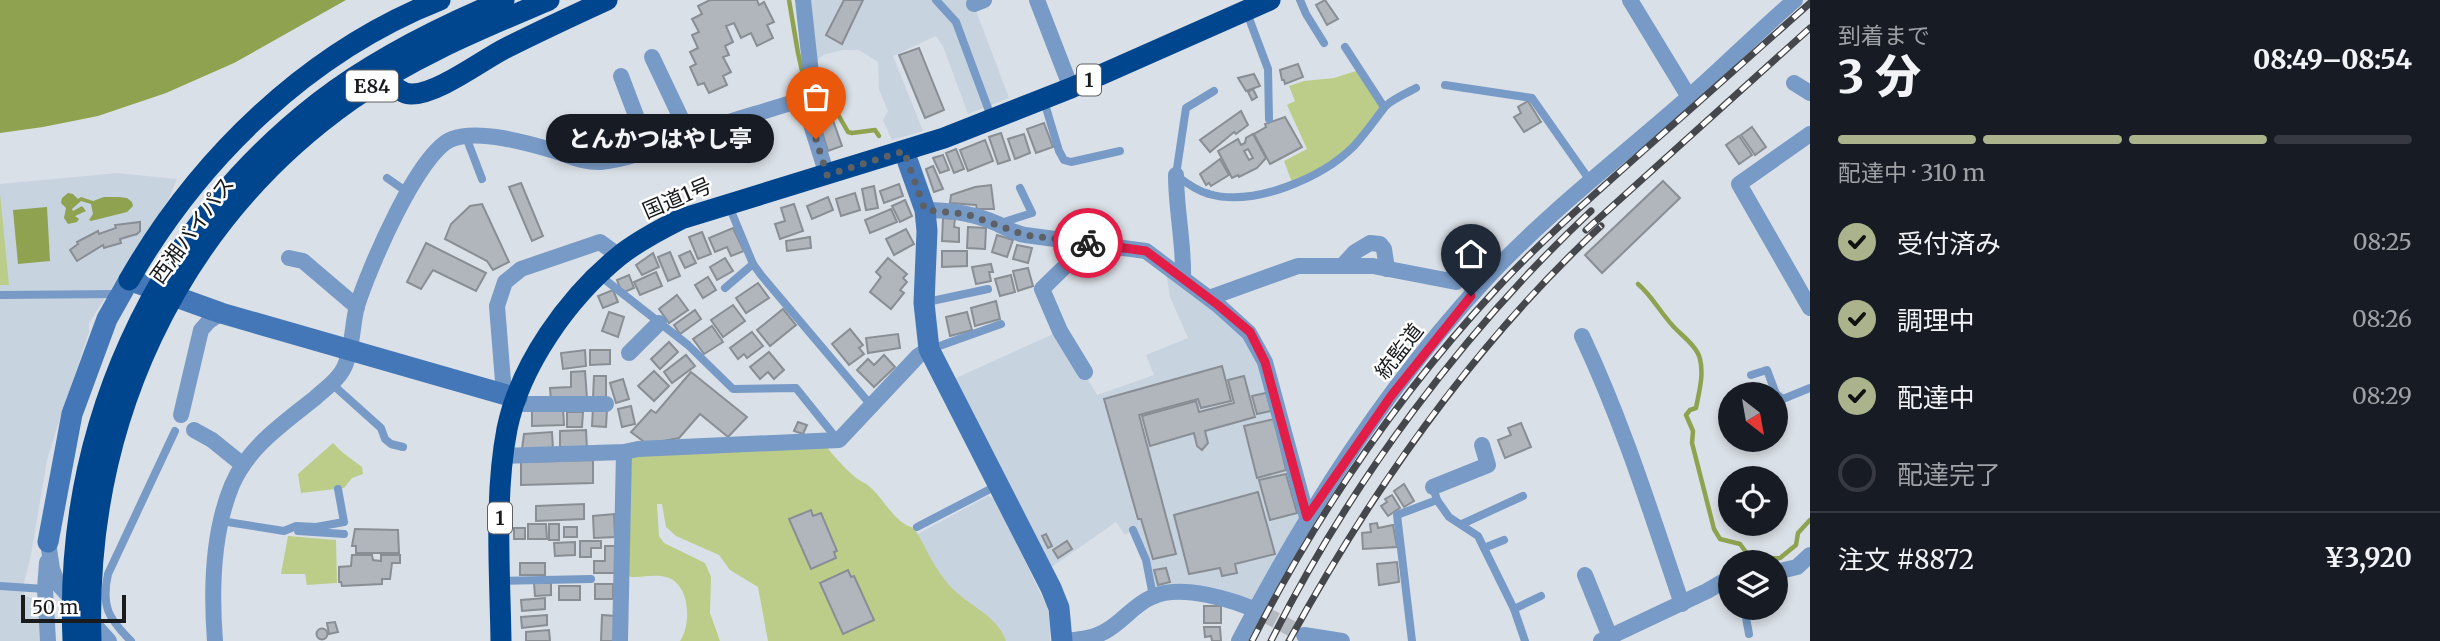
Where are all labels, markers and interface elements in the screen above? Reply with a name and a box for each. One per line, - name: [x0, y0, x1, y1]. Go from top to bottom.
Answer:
- text: 到着まで: [1838, 21, 1930, 50]
- text: 08:49–08:54: [2253, 43, 2412, 76]
- text: 3 分: [1838, 48, 1921, 106]
- road number: 1: [1077, 64, 1101, 96]
- pin: [786, 67, 846, 139]
- road number: E84: [346, 71, 398, 102]
- icon: bag: [797, 78, 835, 116]
- callout: とんかつはやし亭: [546, 114, 774, 164]
- text: とんかつはやし亭: [568, 124, 752, 153]
- text: 配達中 · 310 m: [1838, 158, 1985, 187]
- street label: 西湘バイパス: [144, 171, 240, 289]
- street label: 国道1号: [638, 171, 716, 225]
- courier: [1053, 208, 1123, 278]
- icon: check: [1838, 223, 1876, 261]
- icon: bike: [1069, 224, 1107, 262]
- pin: [1441, 224, 1501, 296]
- text: 受付済み: [1897, 227, 2001, 260]
- text: 08:25: [2353, 227, 2412, 256]
- icon: home: [1452, 235, 1490, 273]
- icon: check: [1838, 300, 1876, 338]
- text: 調理中: [1897, 304, 1975, 337]
- text: 08:26: [2352, 304, 2412, 333]
- street label: 統監道: [1369, 318, 1429, 384]
- icon: check: [1838, 377, 1876, 415]
- text: 配達中: [1897, 381, 1975, 414]
- text: 08:29: [2352, 381, 2412, 410]
- north arrow: [1718, 382, 1788, 452]
- map controls: [1718, 382, 1788, 620]
- text: 配達完了: [1897, 458, 2001, 491]
- button: locate: [1718, 466, 1788, 536]
- road number: 1: [488, 503, 512, 534]
- text: ¥3,920: [2324, 541, 2412, 574]
- text: 注文 #8872: [1838, 543, 1974, 576]
- button: layers: [1718, 550, 1788, 620]
- scale bar: [21, 592, 126, 624]
- text: 50 m: [32, 595, 78, 619]

